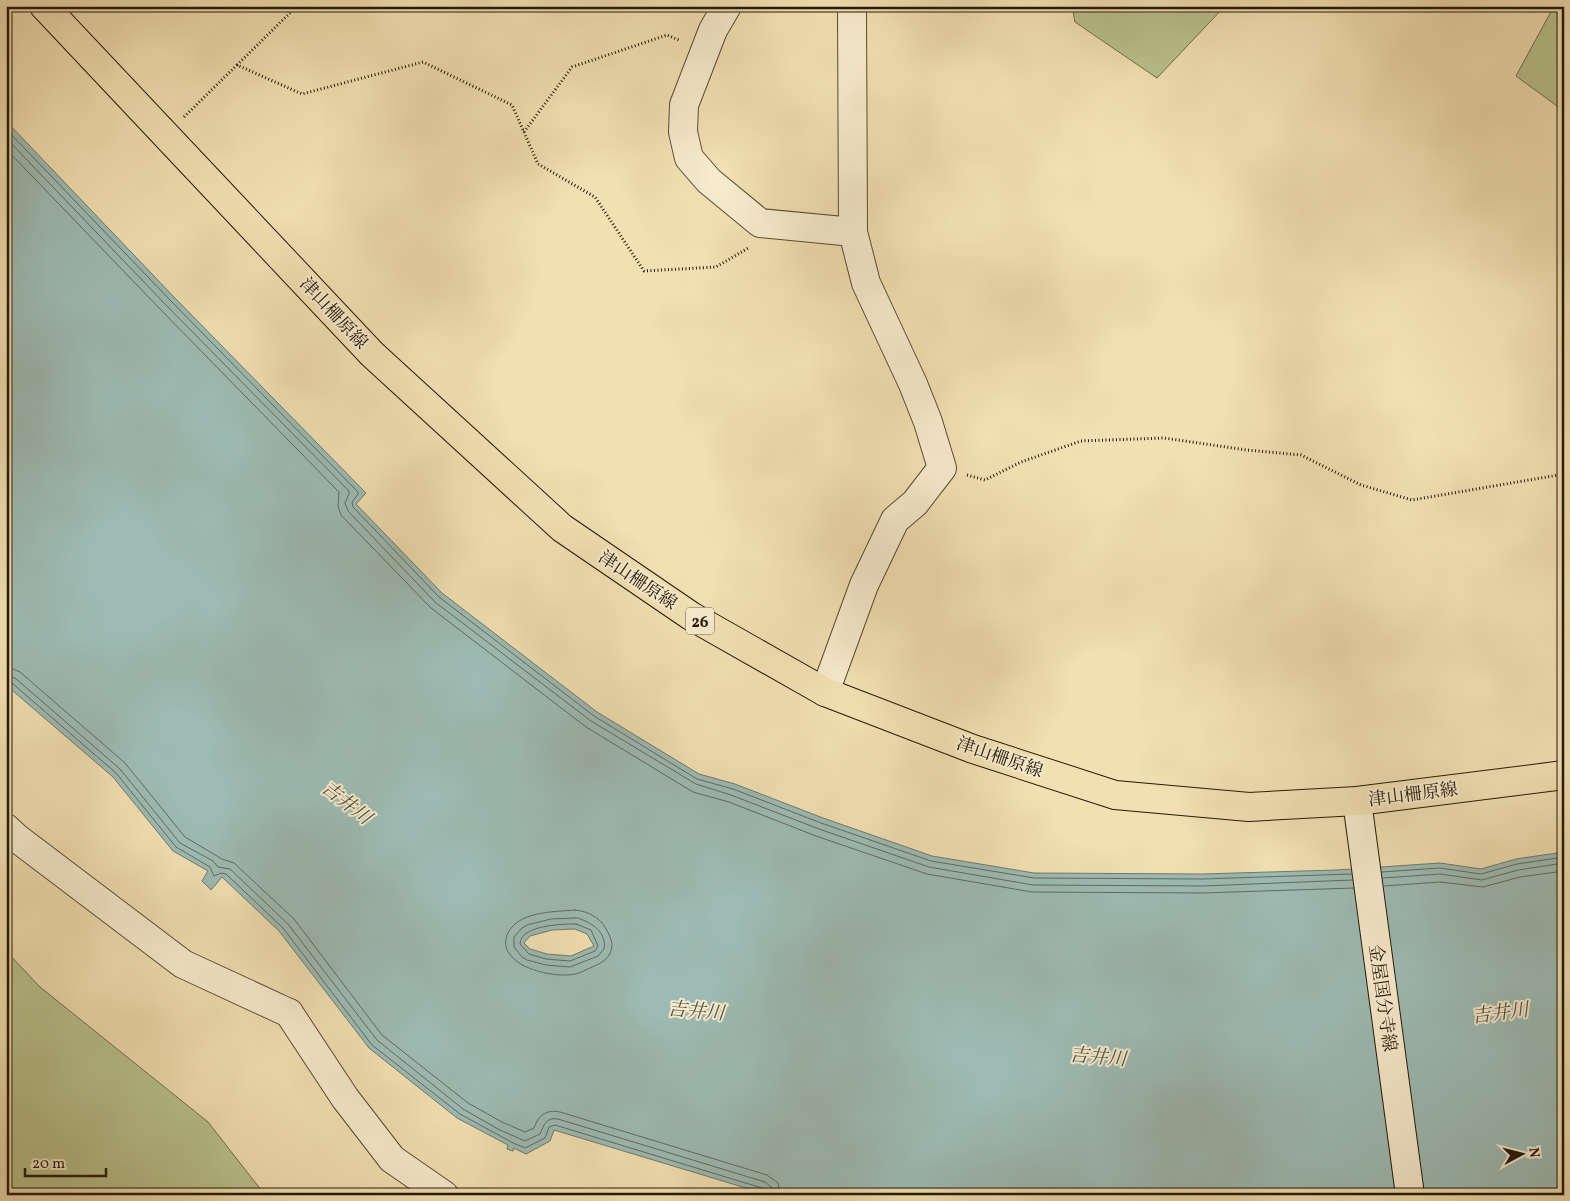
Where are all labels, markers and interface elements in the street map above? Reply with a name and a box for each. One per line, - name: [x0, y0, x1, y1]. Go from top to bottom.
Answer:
- street label: 津山柵原線: [293, 273, 373, 355]
- street label: 津山柵原線: [593, 546, 681, 617]
- road number: 26: [686, 608, 714, 634]
- street label: 津山柵原線: [953, 732, 1046, 785]
- water label: 吉井川: [315, 776, 378, 833]
- street label: 津山柵原線: [1367, 778, 1459, 813]
- street label: 金屋国分寺線: [1362, 943, 1401, 1053]
- water label: 吉井川: [666, 997, 727, 1028]
- water label: 吉井川: [1470, 997, 1532, 1030]
- water label: 吉井川: [1068, 1043, 1129, 1074]
- north arrow: [1498, 1128, 1548, 1178]
- scale bar: [25, 1146, 106, 1178]
- text: N: [1523, 1146, 1543, 1159]
- text: 20 m: [32, 1154, 65, 1175]

